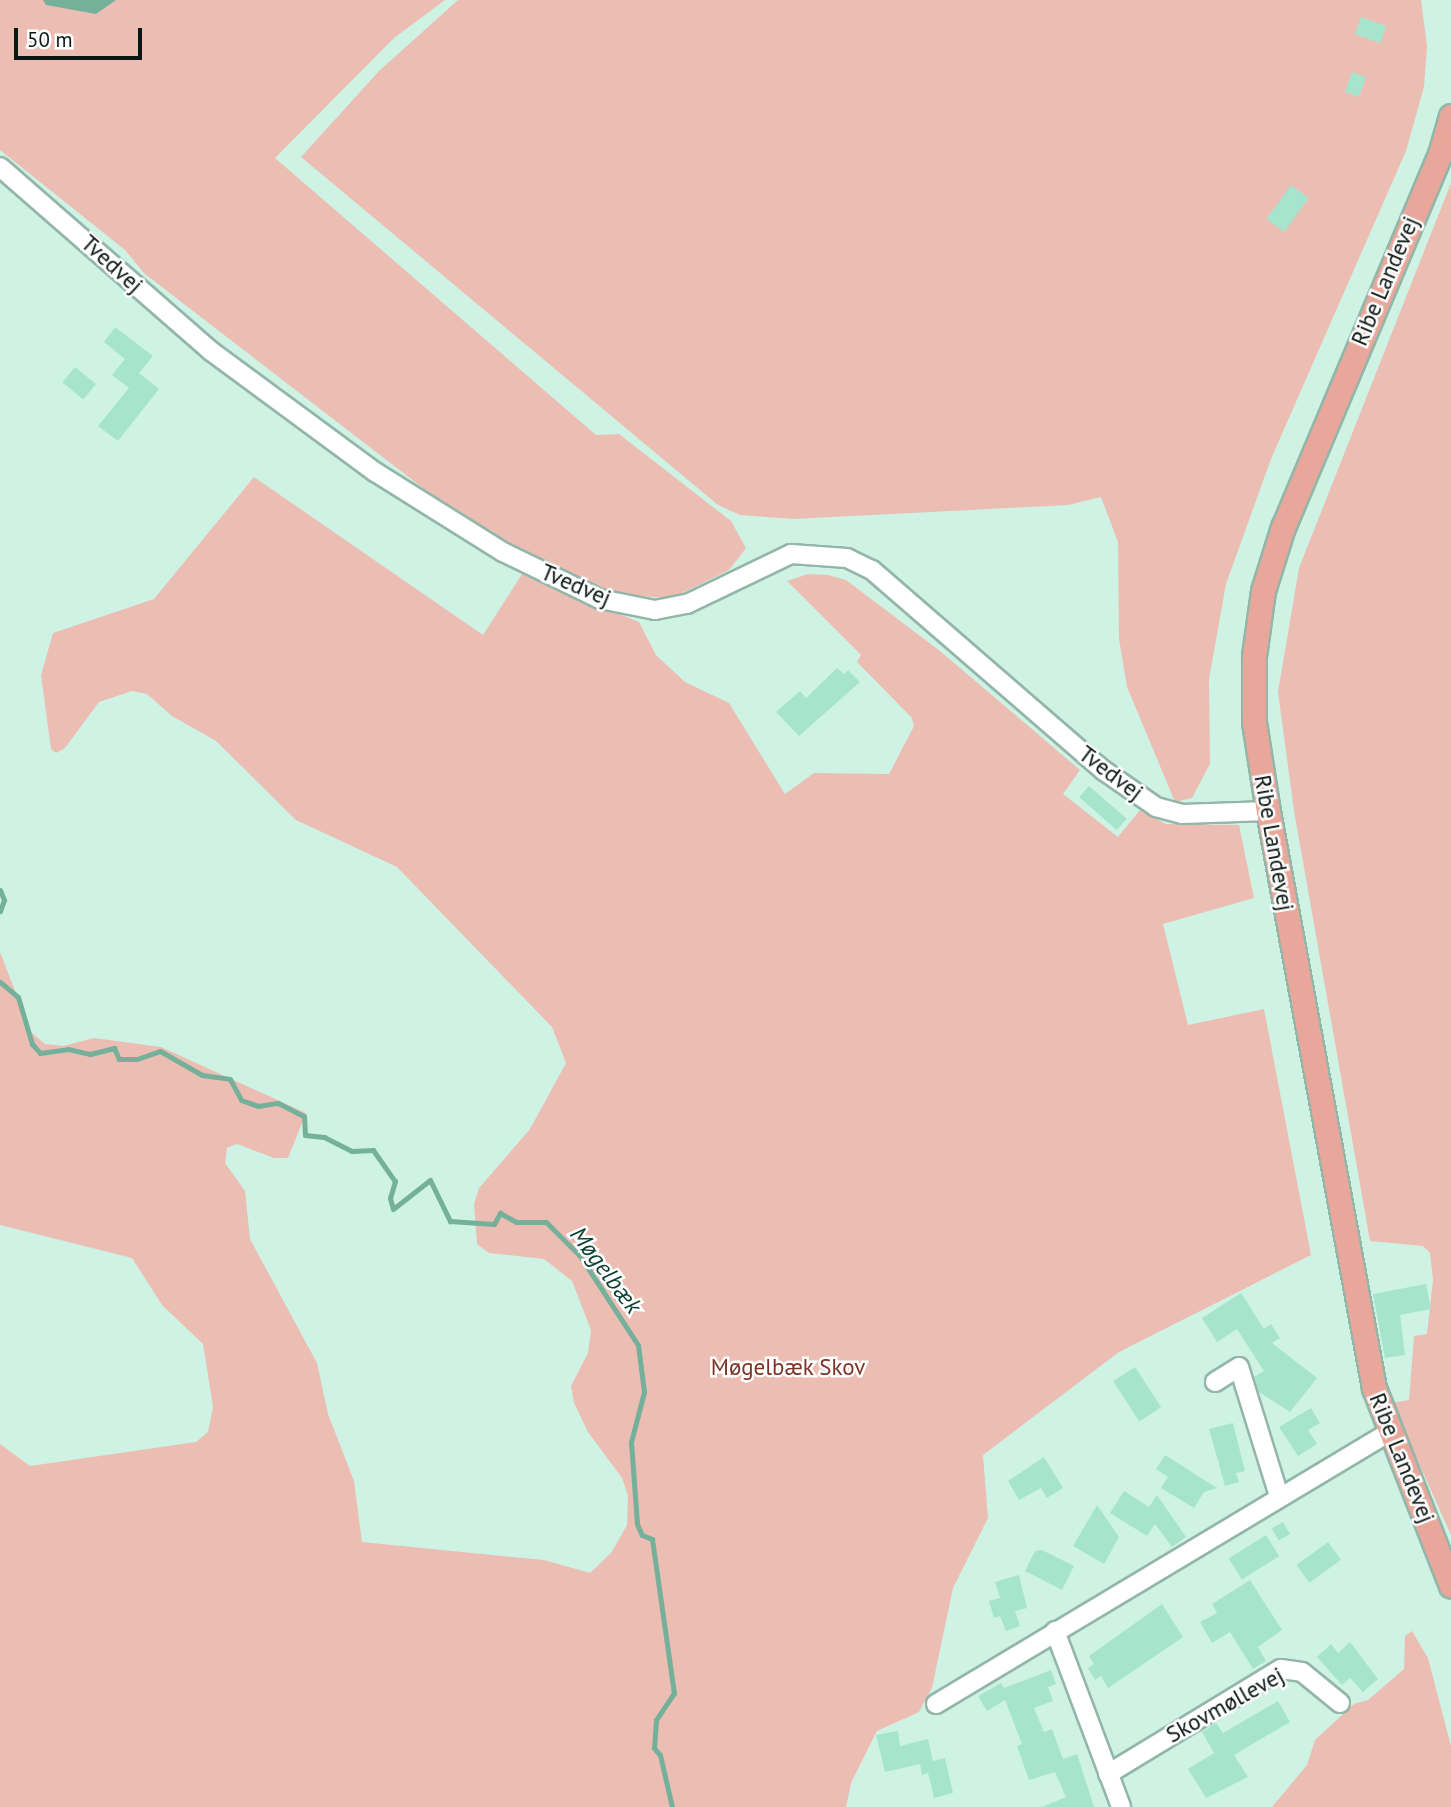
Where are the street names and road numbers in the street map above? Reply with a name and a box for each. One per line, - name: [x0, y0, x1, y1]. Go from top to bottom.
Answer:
- street label: Ribe Landevej: [1345, 212, 1425, 350]
- street label: Tvedvej: [76, 229, 148, 299]
- street label: Tvedvej: [537, 558, 615, 612]
- street label: Tvedvej: [1073, 740, 1149, 806]
- street label: Ribe Landevej: [1248, 773, 1300, 913]
- street label: Ribe Landevej: [1363, 1389, 1441, 1527]
- street label: Skovmøllevej: [1161, 1661, 1289, 1749]

